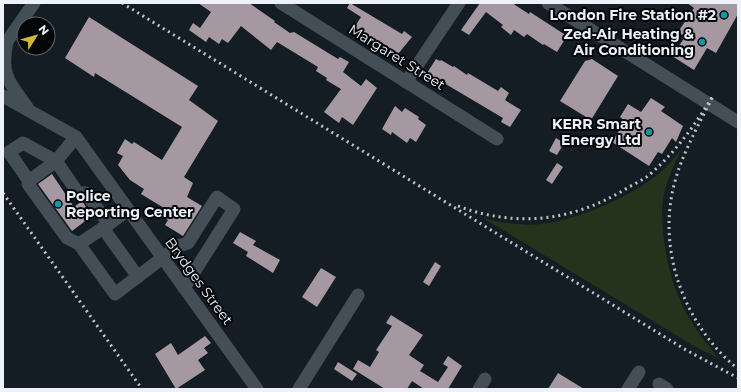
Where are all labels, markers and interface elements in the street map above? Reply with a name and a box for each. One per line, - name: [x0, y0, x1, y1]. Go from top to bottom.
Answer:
- place label: London Fire Station #2: [549, 6, 716, 24]
- marker: London Fire Station #2: [719, 10, 729, 20]
- north arrow: [16, 16, 56, 56]
- street label: Margaret Street: [345, 20, 449, 94]
- text: N: [36, 22, 52, 38]
- place label: Zed-Air Heating & Air Conditioning: [564, 25, 694, 59]
- marker: Zed-Air Heating & Air Conditioning: [697, 37, 707, 47]
- place label: KERR Smart Energy Ltd: [552, 115, 641, 149]
- marker: KERR Smart Energy Ltd: [644, 127, 654, 137]
- place label: Police Reporting Center: [66, 187, 193, 221]
- marker: Police Reporting Center: [53, 199, 63, 209]
- street label: Brydges Street: [161, 234, 237, 329]

